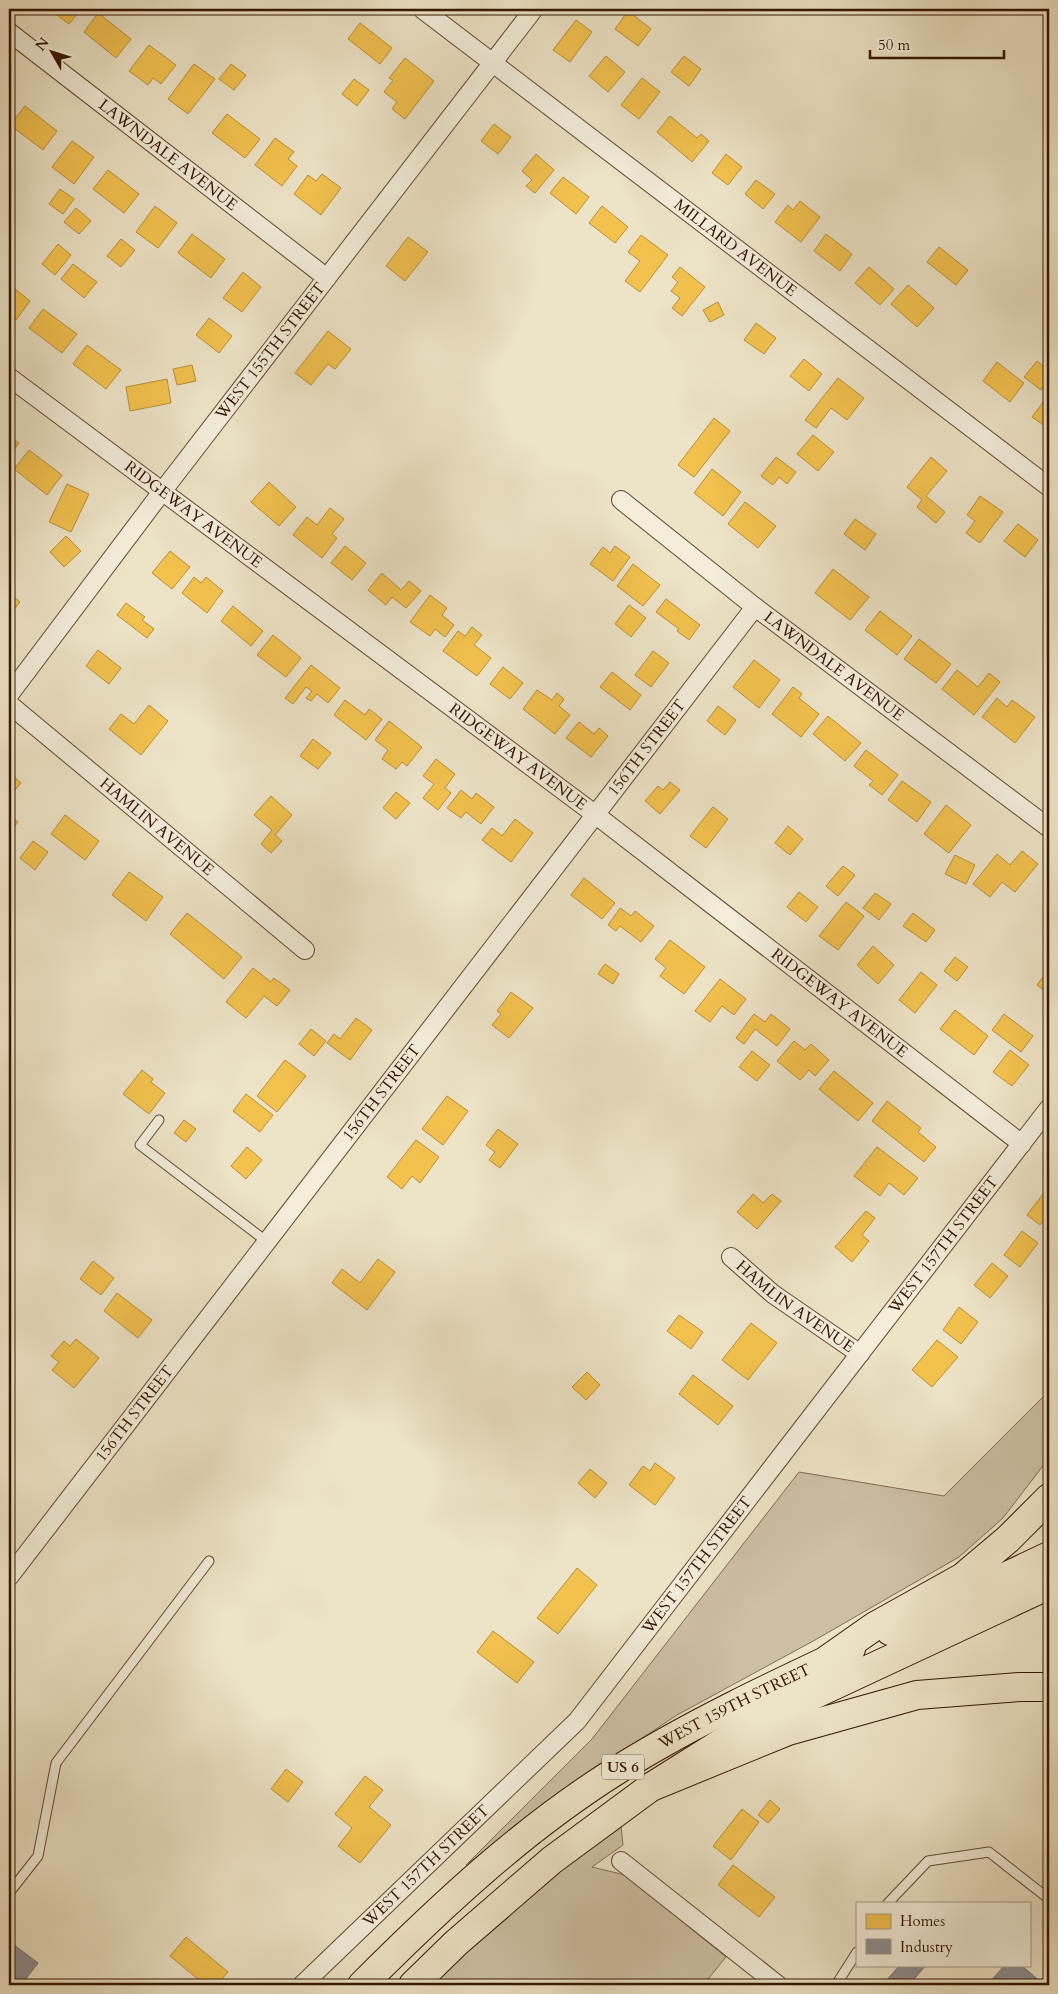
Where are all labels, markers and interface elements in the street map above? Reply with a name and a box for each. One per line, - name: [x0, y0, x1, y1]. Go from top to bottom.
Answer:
- north arrow: [28, 28, 78, 78]
- scale bar: [870, 28, 1004, 60]
- text: N: [31, 33, 53, 55]
- text: 50 m: [878, 35, 910, 55]
- street label: LAWNDALE AVENUE: [94, 94, 242, 216]
- street label: MILLARD AVENUE: [669, 194, 801, 302]
- street label: WEST 155TH STREET: [210, 278, 331, 425]
- street label: RIDGEWAY AVENUE: [120, 456, 267, 573]
- street label: LAWNDALE AVENUE: [759, 606, 909, 726]
- street label: 156TH STREET: [602, 695, 691, 801]
- street label: RIDGEWAY AVENUE: [444, 698, 592, 816]
- street label: HAMLIN AVENUE: [95, 773, 219, 881]
- street label: RIDGEWAY AVENUE: [767, 943, 912, 1063]
- street label: 156TH STREET: [337, 1040, 426, 1145]
- street label: WEST 157TH STREET: [883, 1172, 1004, 1319]
- street label: HAMLIN AVENUE: [731, 1255, 859, 1358]
- street label: 156TH STREET: [90, 1361, 179, 1467]
- street label: WEST 157TH STREET: [637, 1492, 757, 1639]
- street label: WEST 159TH STREET: [654, 1658, 814, 1755]
- road number: US 6: [602, 1754, 644, 1780]
- street label: WEST 157TH STREET: [357, 1800, 494, 1933]
- legend: [856, 1902, 1030, 1966]
- text: Homes: [900, 1911, 945, 1931]
- text: Industry: [900, 1937, 953, 1957]

